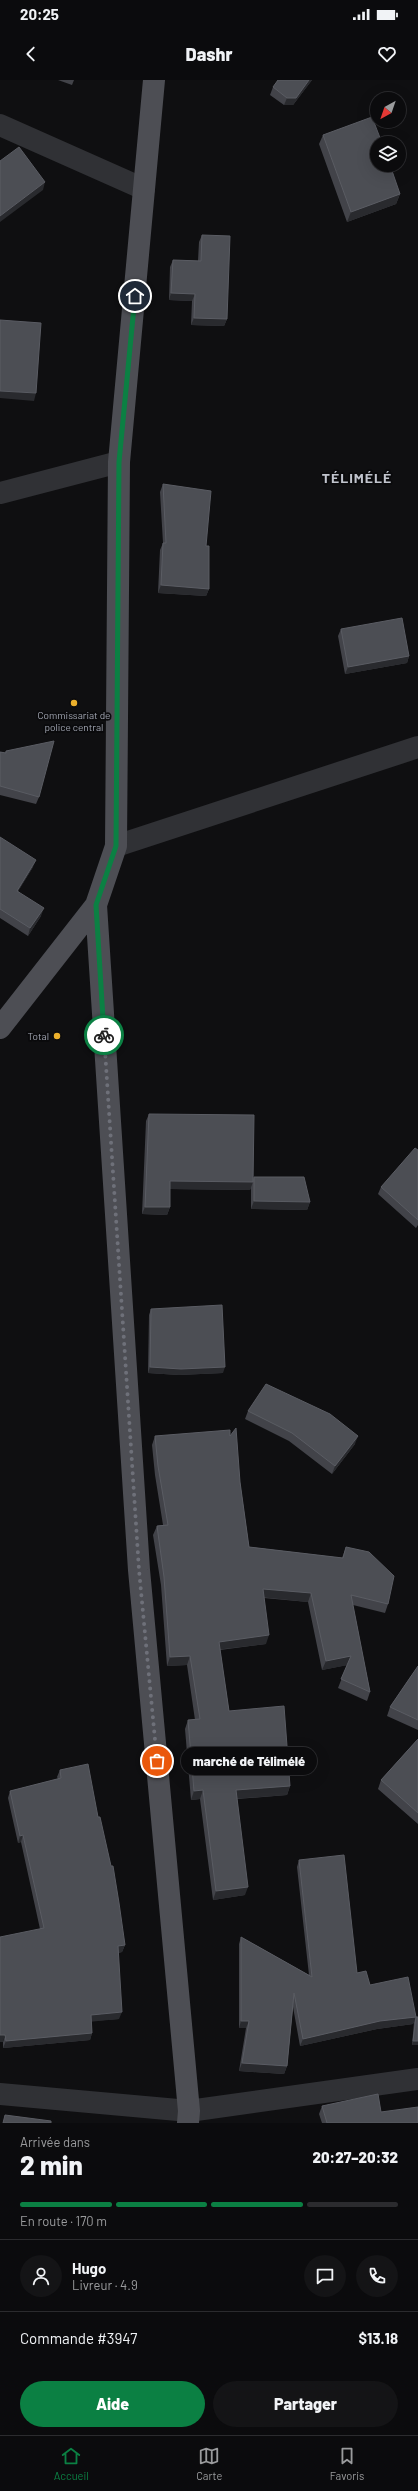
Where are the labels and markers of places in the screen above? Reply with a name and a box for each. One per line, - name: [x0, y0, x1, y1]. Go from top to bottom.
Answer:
- pin: [118, 279, 152, 313]
- marker: Commissariat de police central: [69, 698, 79, 708]
- place label: Commissariat de police central: [38, 709, 110, 733]
- place label: Total: [28, 1030, 49, 1042]
- marker: Total: [52, 1031, 62, 1041]
- pin: [140, 1744, 174, 1778]
- callout: marché de Télimélé: [181, 1747, 317, 1775]

